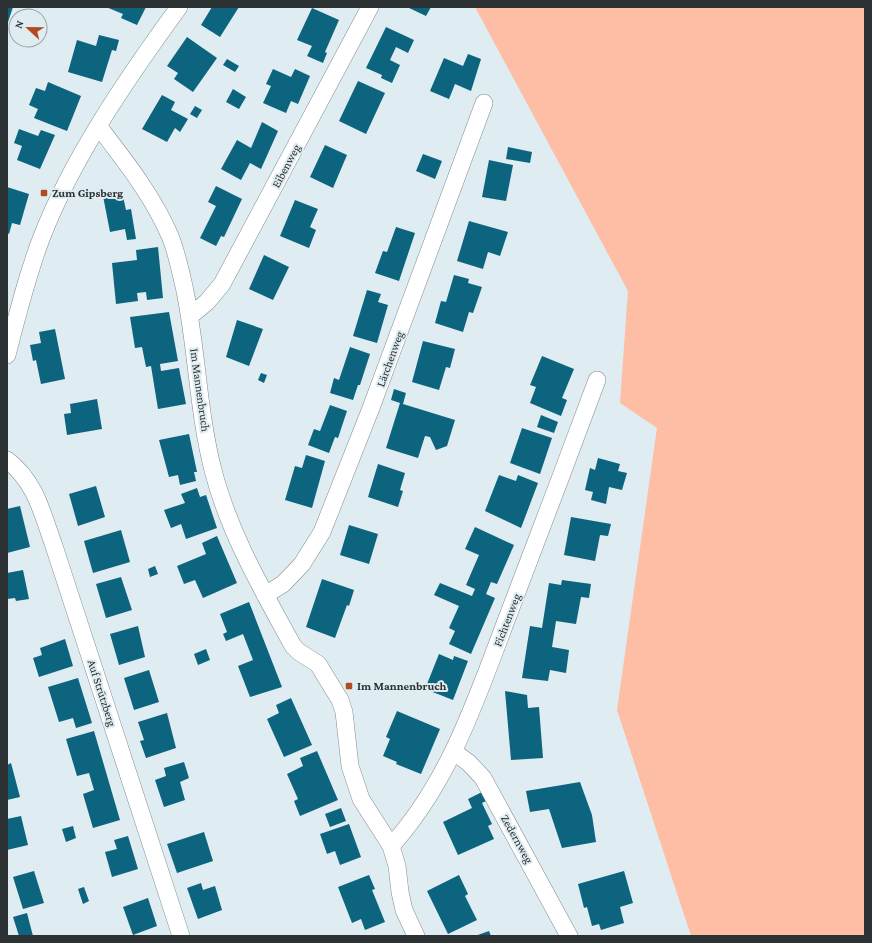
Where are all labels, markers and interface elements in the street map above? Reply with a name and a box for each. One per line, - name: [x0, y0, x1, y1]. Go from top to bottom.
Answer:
- north arrow: [8, 8, 48, 48]
- text: N: [12, 18, 26, 30]
- street label: Eibenweg: [269, 142, 303, 190]
- place label: Zum Gipsberg: [52, 186, 123, 200]
- marker: Zum Gipsberg: [39, 188, 49, 198]
- street label: Lärchenweg: [373, 329, 407, 389]
- street label: Im Mannenbruch: [187, 348, 213, 433]
- street label: Fichtenweg: [490, 591, 524, 649]
- street label: Auf Strützberg: [85, 658, 119, 728]
- place label: Im Mannenbruch: [357, 679, 447, 693]
- marker: Im Mannenbruch: [344, 681, 354, 691]
- street label: Zedernweg: [498, 812, 536, 866]

